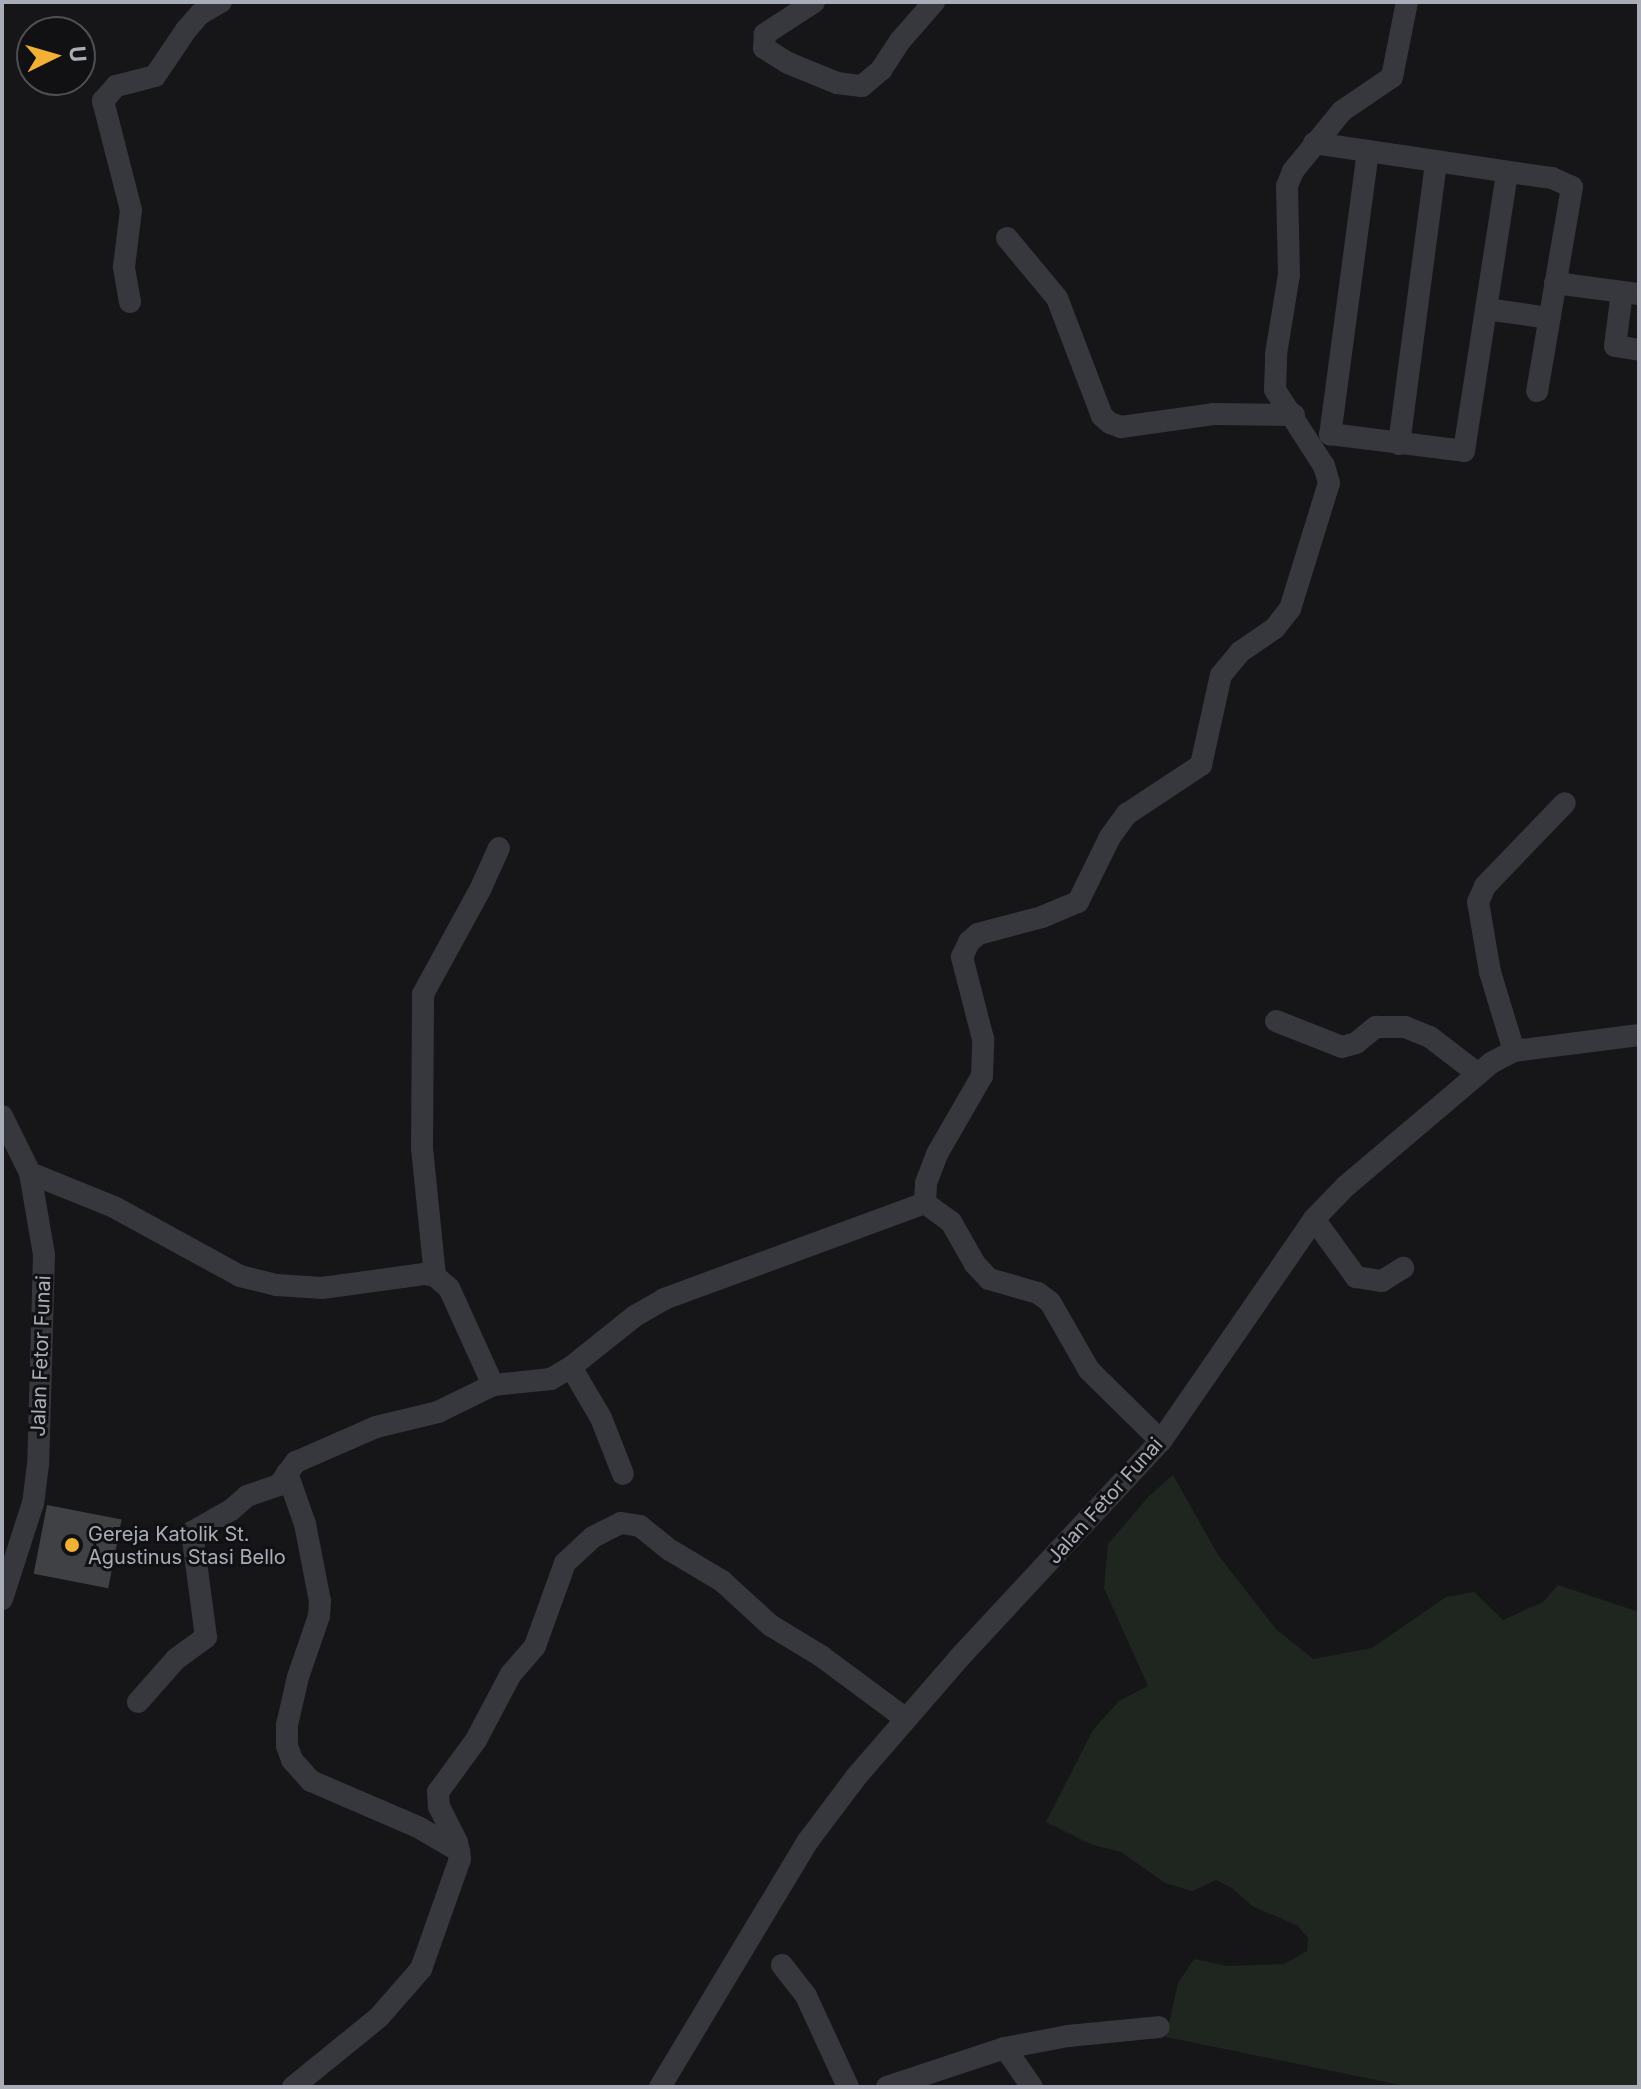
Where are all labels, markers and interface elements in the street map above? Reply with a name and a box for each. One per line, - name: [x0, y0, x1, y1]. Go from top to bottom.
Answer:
- north arrow: [16, 16, 96, 96]
- text: U: [64, 45, 92, 63]
- street label: Jalan Fetor Funai: [26, 1275, 56, 1437]
- street label: Jalan Fetor Funai: [1042, 1433, 1168, 1569]
- place label: Gereja Katolik St. Agustinus Stasi Bello: [88, 1522, 286, 1569]
- marker: Gereja Katolik St. Agustinus Stasi Bello: [63, 1536, 81, 1554]

